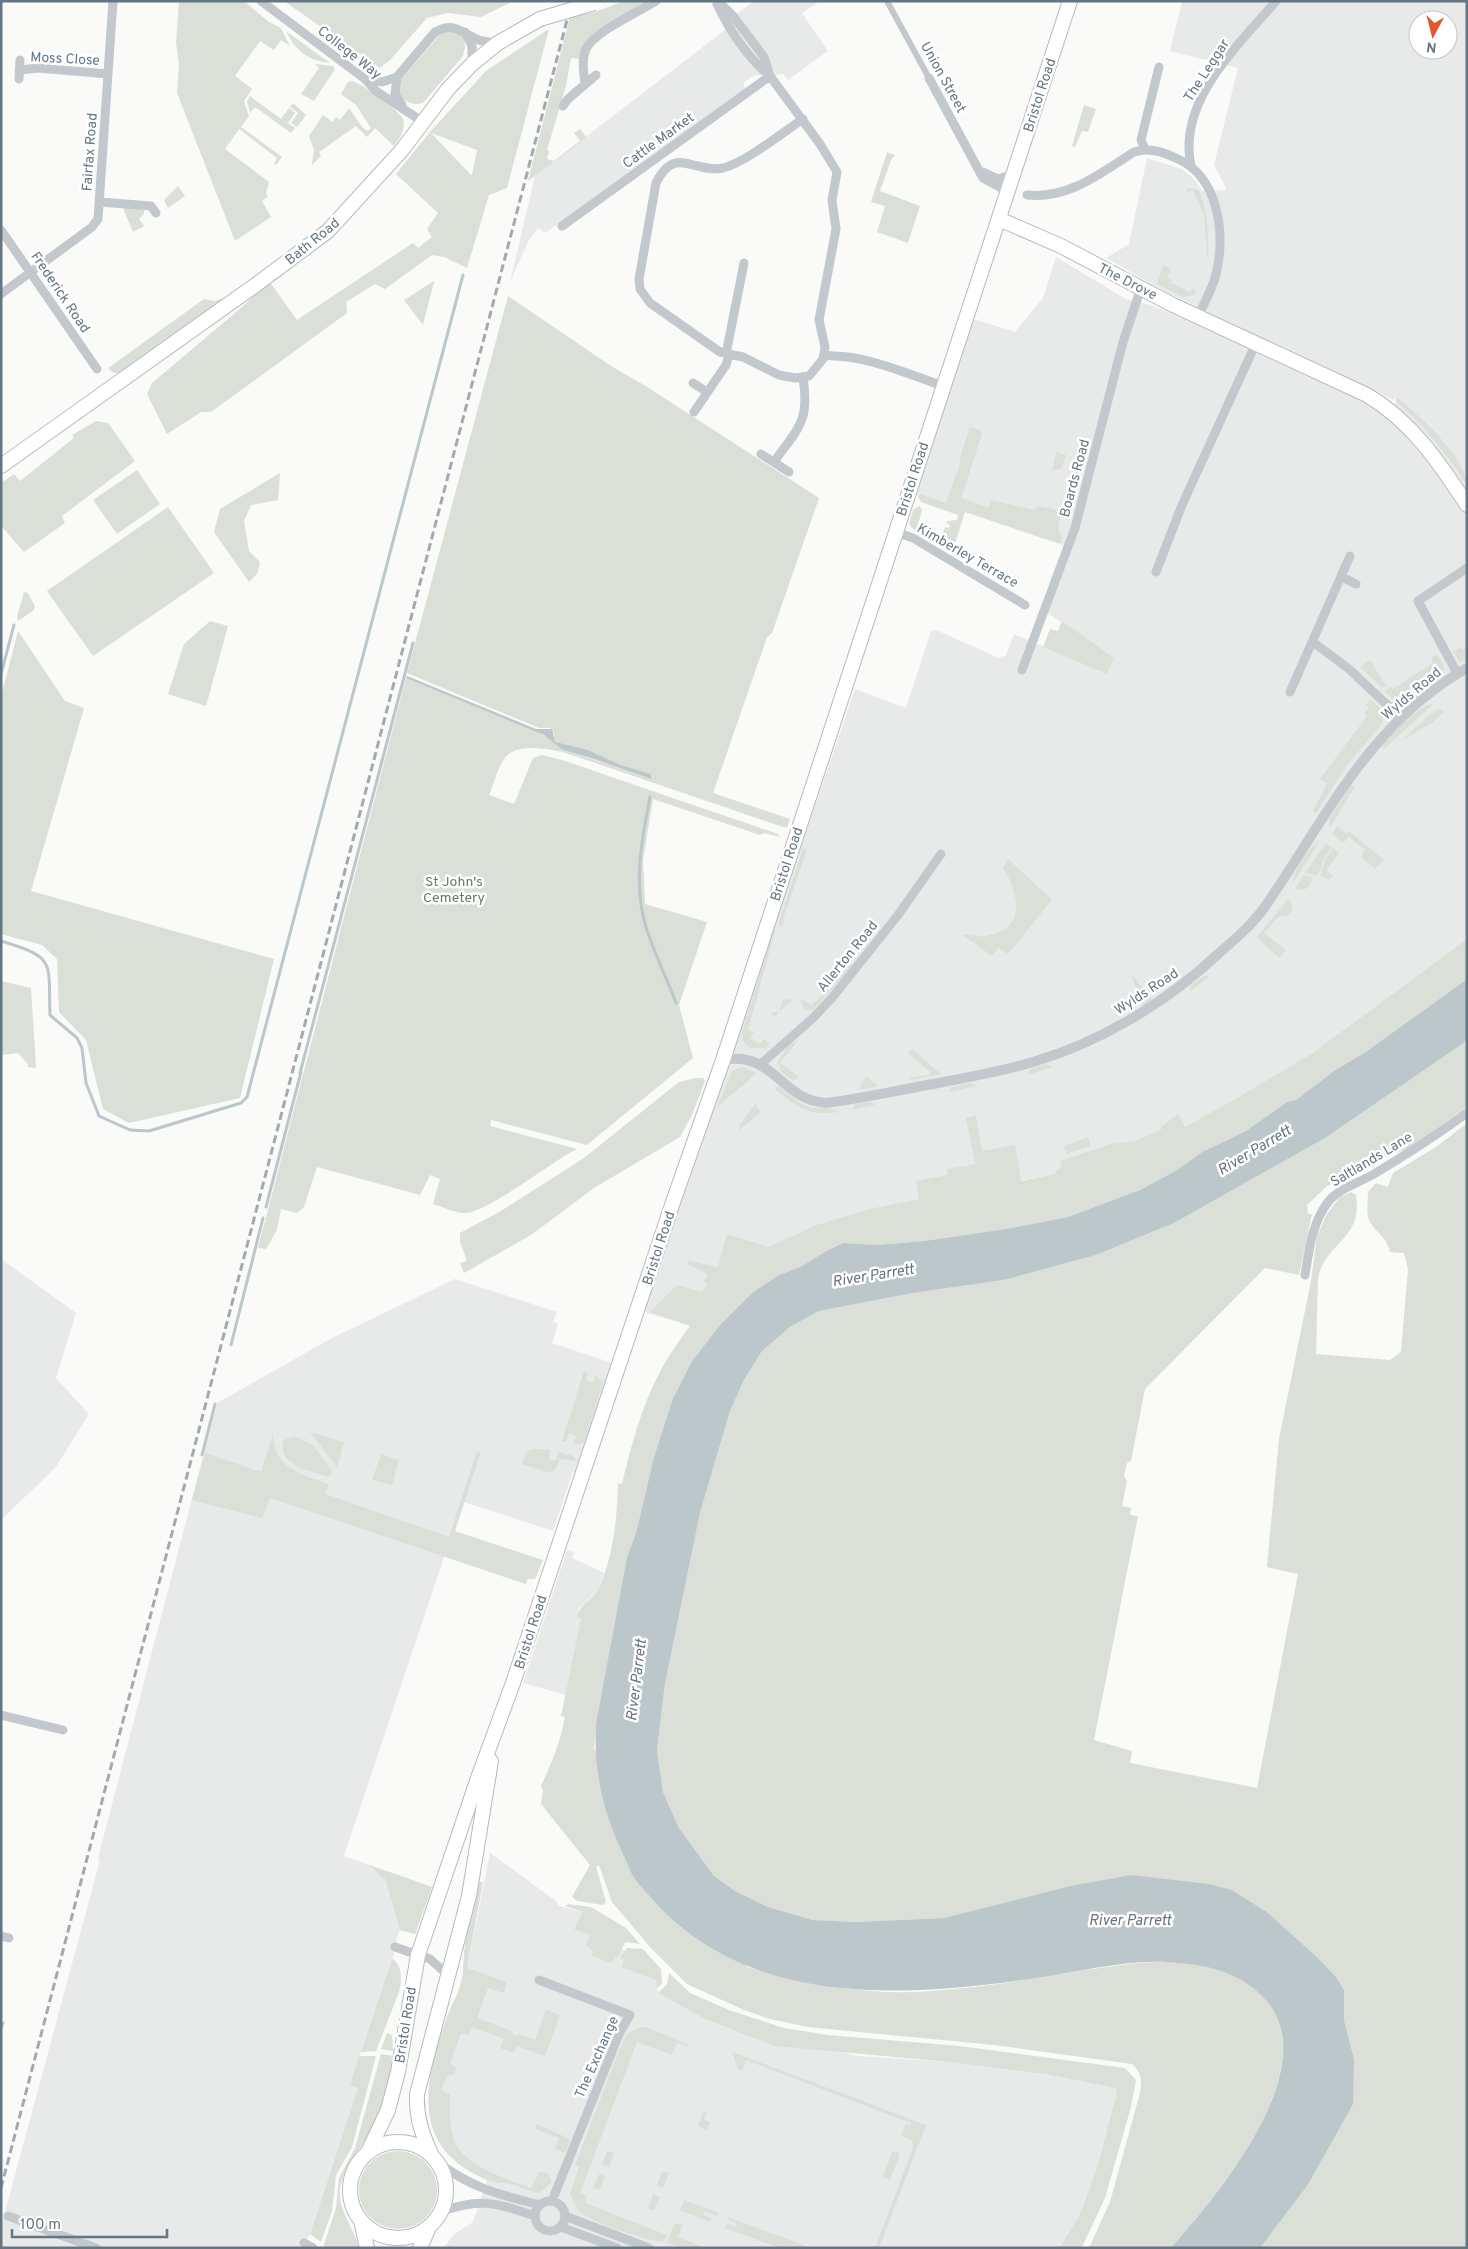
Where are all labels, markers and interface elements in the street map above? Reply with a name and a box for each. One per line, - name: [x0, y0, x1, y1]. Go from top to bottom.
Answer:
- north arrow: [1408, 10, 1458, 60]
- street label: College Way: [314, 23, 384, 83]
- street label: The Leggar: [1181, 36, 1234, 105]
- text: N: [1426, 37, 1438, 55]
- street label: Union Street: [916, 39, 969, 116]
- street label: Moss Close: [30, 49, 100, 70]
- street label: Bristol Road: [1020, 56, 1060, 135]
- street label: Cattle Market: [620, 110, 698, 173]
- street label: Fairfax Road: [79, 112, 102, 192]
- street label: Bath Road: [282, 215, 344, 269]
- street label: Frederick Road: [26, 249, 93, 337]
- street label: The Drove: [1095, 260, 1160, 304]
- street label: Boards Road: [1057, 438, 1094, 519]
- street label: Bristol Road: [893, 440, 933, 519]
- street label: Kimberley Terrace: [914, 520, 1021, 592]
- street label: Wylds Road: [1379, 664, 1445, 724]
- street label: Bristol Road: [767, 825, 807, 904]
- park label: St John's Cemetery: [423, 874, 485, 907]
- street label: Allerton Road: [814, 918, 882, 996]
- street label: Wylds Road: [1112, 965, 1182, 1019]
- water label: River Parrett: [1214, 1122, 1296, 1181]
- street label: Saltlands Lane: [1328, 1129, 1416, 1191]
- street label: Bristol Road: [639, 1209, 679, 1288]
- water label: River Parrett: [831, 1261, 916, 1292]
- street label: Bristol Road: [511, 1593, 551, 1672]
- water label: River Parrett: [623, 1637, 652, 1722]
- water label: River Parrett: [1089, 1912, 1172, 1931]
- street label: Bristol Road: [392, 1986, 421, 2065]
- street label: The Exchange: [572, 2014, 623, 2101]
- scale bar: [12, 2206, 168, 2238]
- text: 100 m: [20, 2216, 61, 2235]

